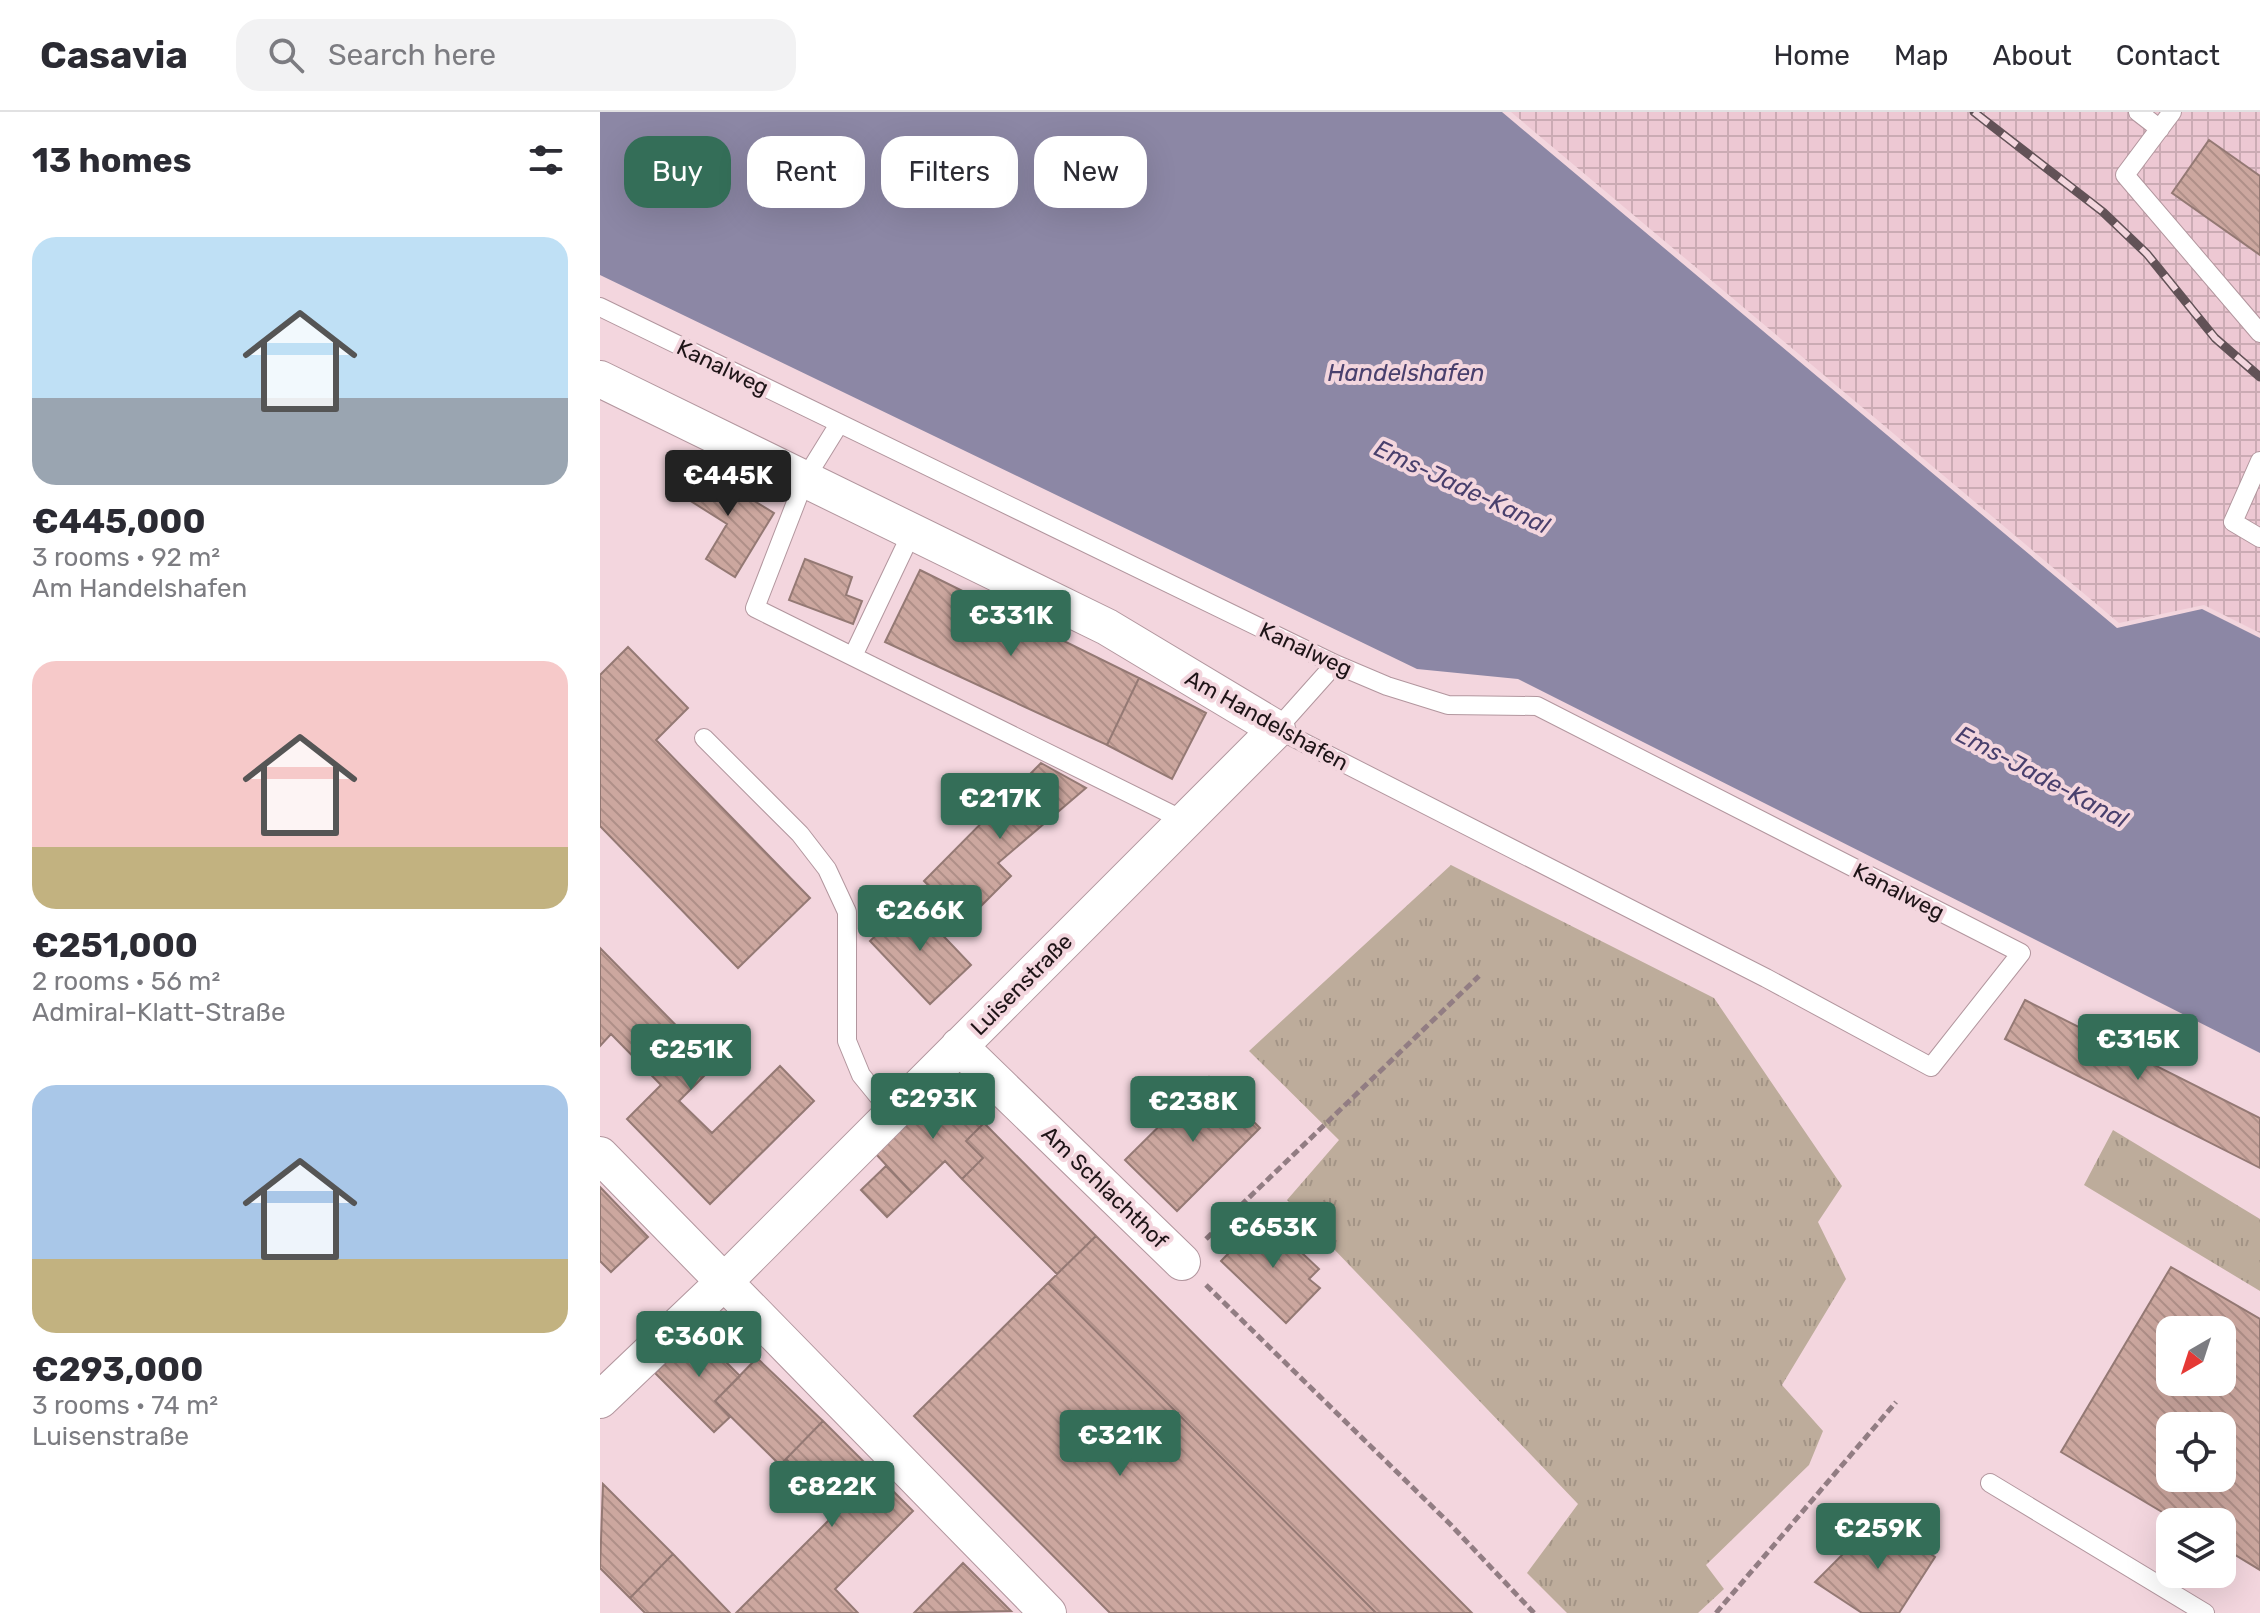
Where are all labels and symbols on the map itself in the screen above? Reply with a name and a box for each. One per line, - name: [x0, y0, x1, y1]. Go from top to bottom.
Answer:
- street label: Kanalweg: [672, 334, 773, 401]
- water label: Handelshafen: [1327, 359, 1485, 387]
- water label: Ems-Jade-Kanal: [1370, 434, 1555, 540]
- pin: €445K: [672, 450, 784, 518]
- pin: €331K: [955, 590, 1067, 658]
- street label: Kanalweg: [1255, 616, 1356, 683]
- street label: Am Handelshafen: [1181, 664, 1353, 776]
- water label: Ems-Jade-Kanal: [1951, 720, 2134, 835]
- pin: €217K: [944, 773, 1056, 841]
- street label: Kanalweg: [1849, 857, 1949, 926]
- pin: €266K: [864, 885, 976, 953]
- street label: Luisenstraße: [965, 928, 1078, 1041]
- pin: €315K: [2082, 1014, 2194, 1082]
- pin: €251K: [635, 1024, 747, 1092]
- pin: €293K: [877, 1073, 989, 1141]
- pin: €238K: [1137, 1076, 1249, 1144]
- street label: Am Schlachthof: [1036, 1120, 1174, 1255]
- pin: €653K: [1217, 1202, 1329, 1270]
- pin: €360K: [643, 1311, 755, 1379]
- north arrow: [2156, 1316, 2236, 1396]
- pin: €321K: [1064, 1410, 1176, 1478]
- pin: €822K: [776, 1461, 888, 1529]
- pin: €259K: [1822, 1503, 1934, 1571]

